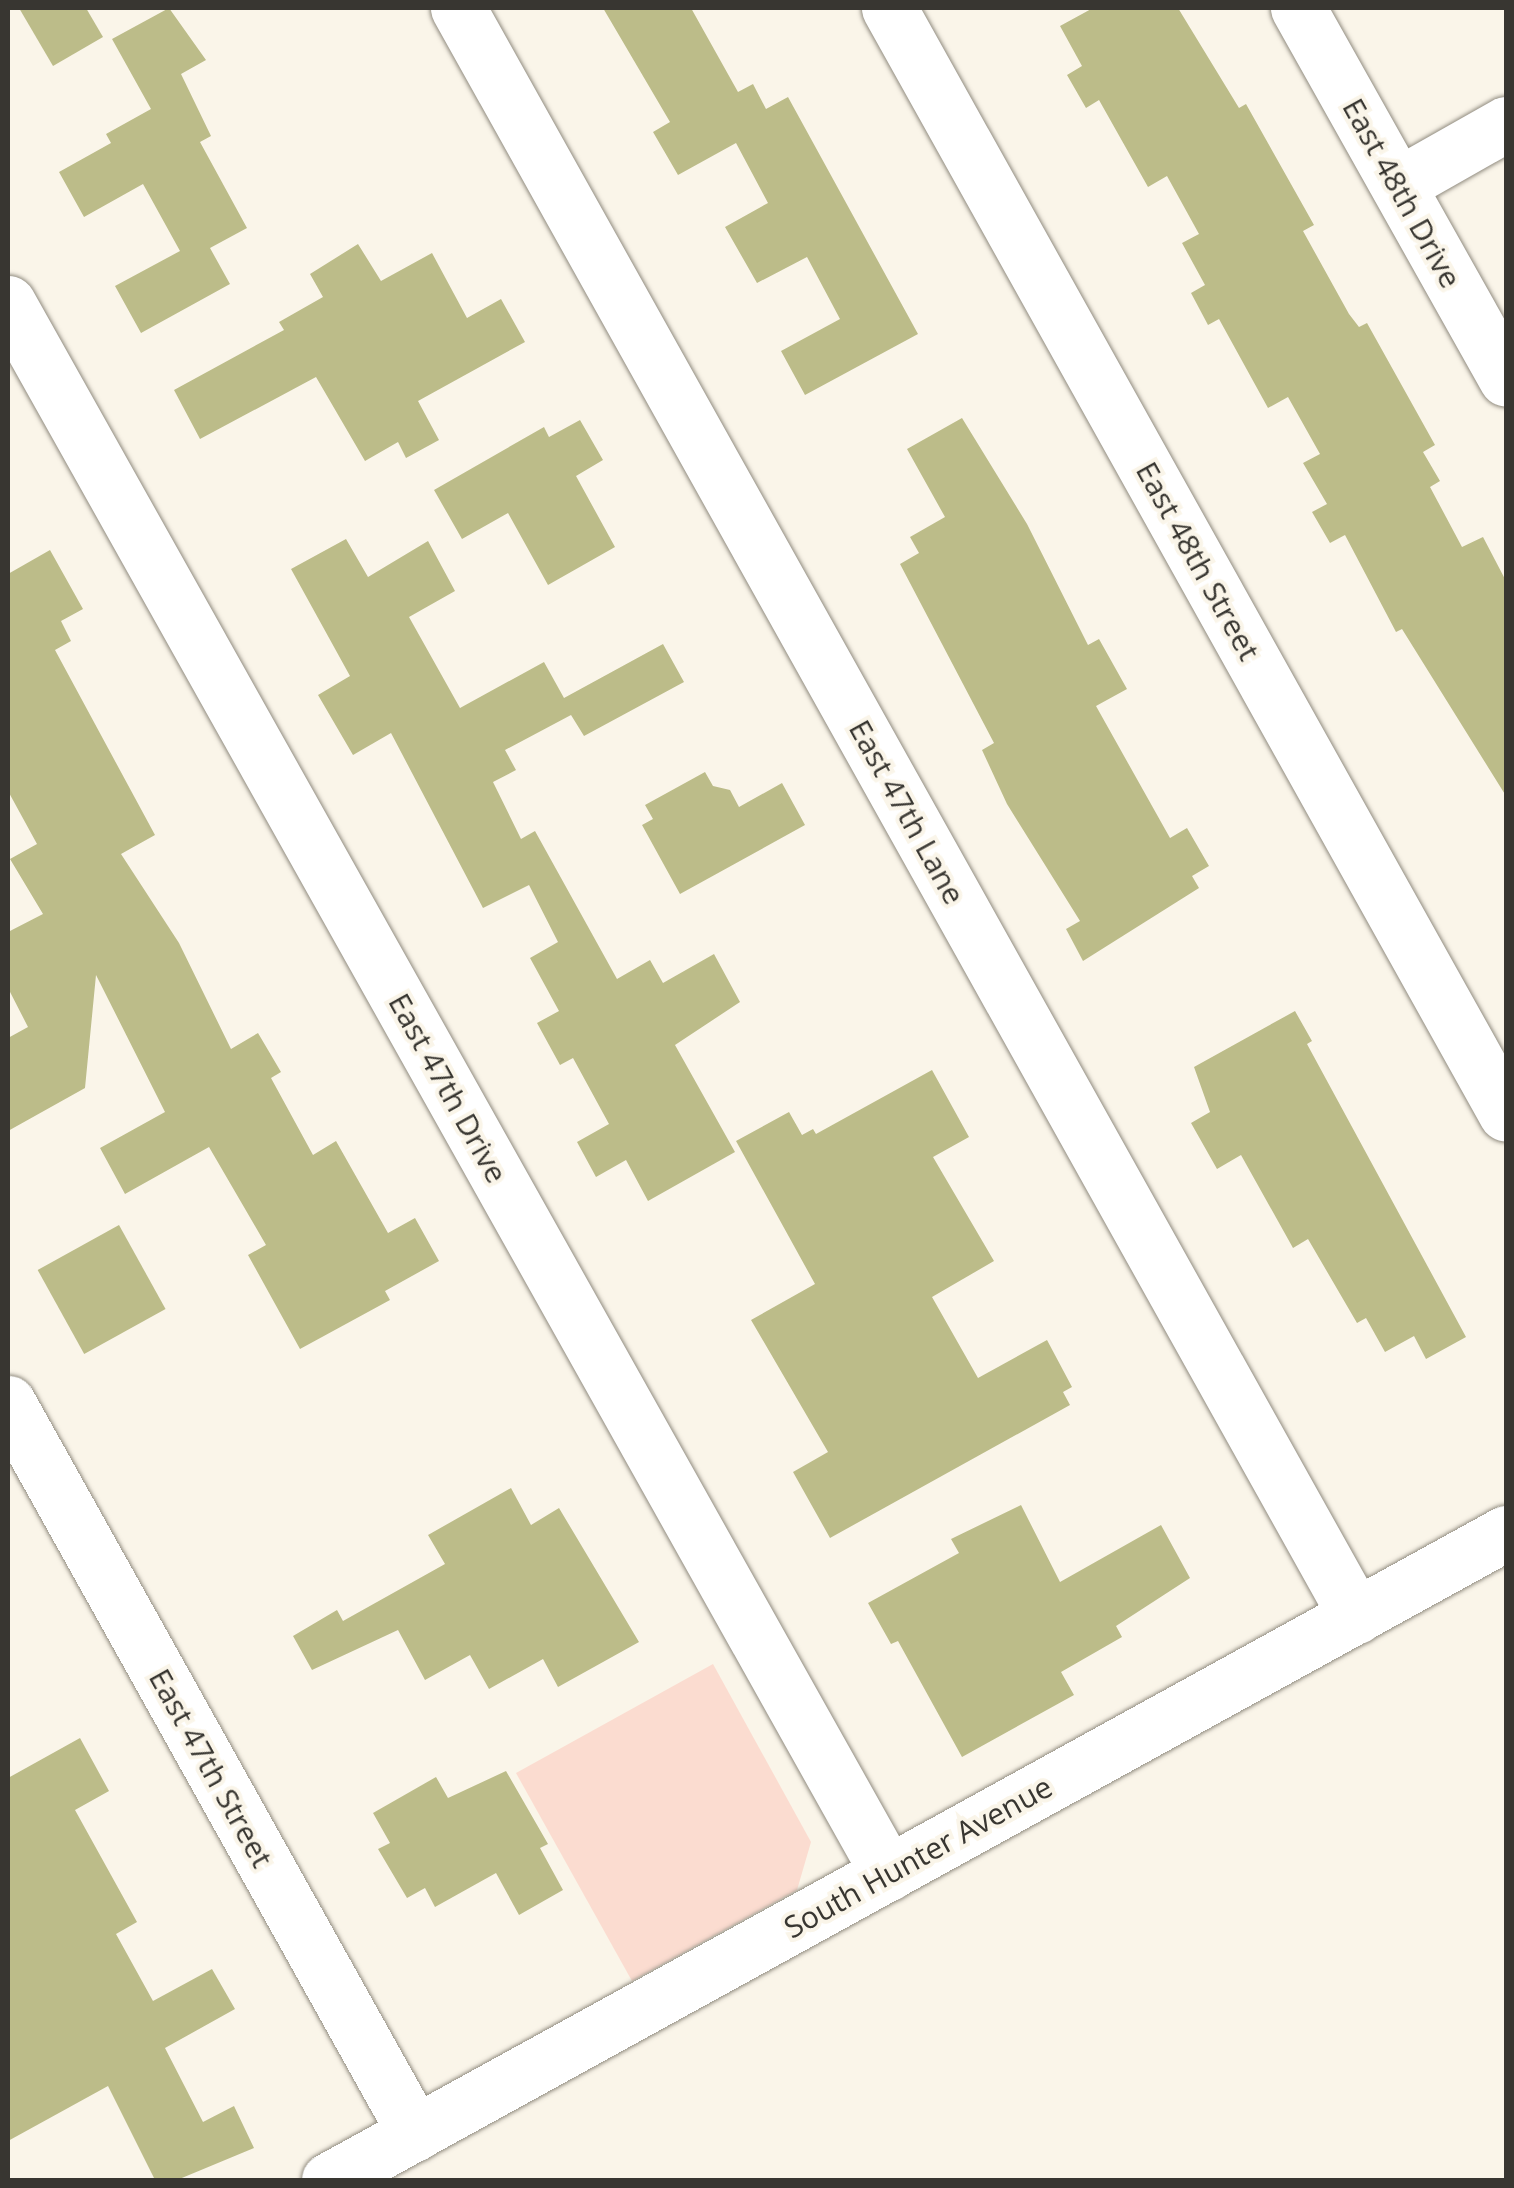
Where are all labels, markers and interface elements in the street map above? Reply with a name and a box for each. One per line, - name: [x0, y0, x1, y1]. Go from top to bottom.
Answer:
- street label: East 48th Drive: [1335, 92, 1469, 294]
- street label: East 48th Street: [1129, 456, 1267, 666]
- street label: East 47th Lane: [842, 714, 972, 910]
- street label: East 47th Drive: [381, 987, 515, 1189]
- street label: East 47th Street: [142, 1663, 280, 1873]
- street label: South Hunter Avenue: [778, 1768, 1058, 1946]

